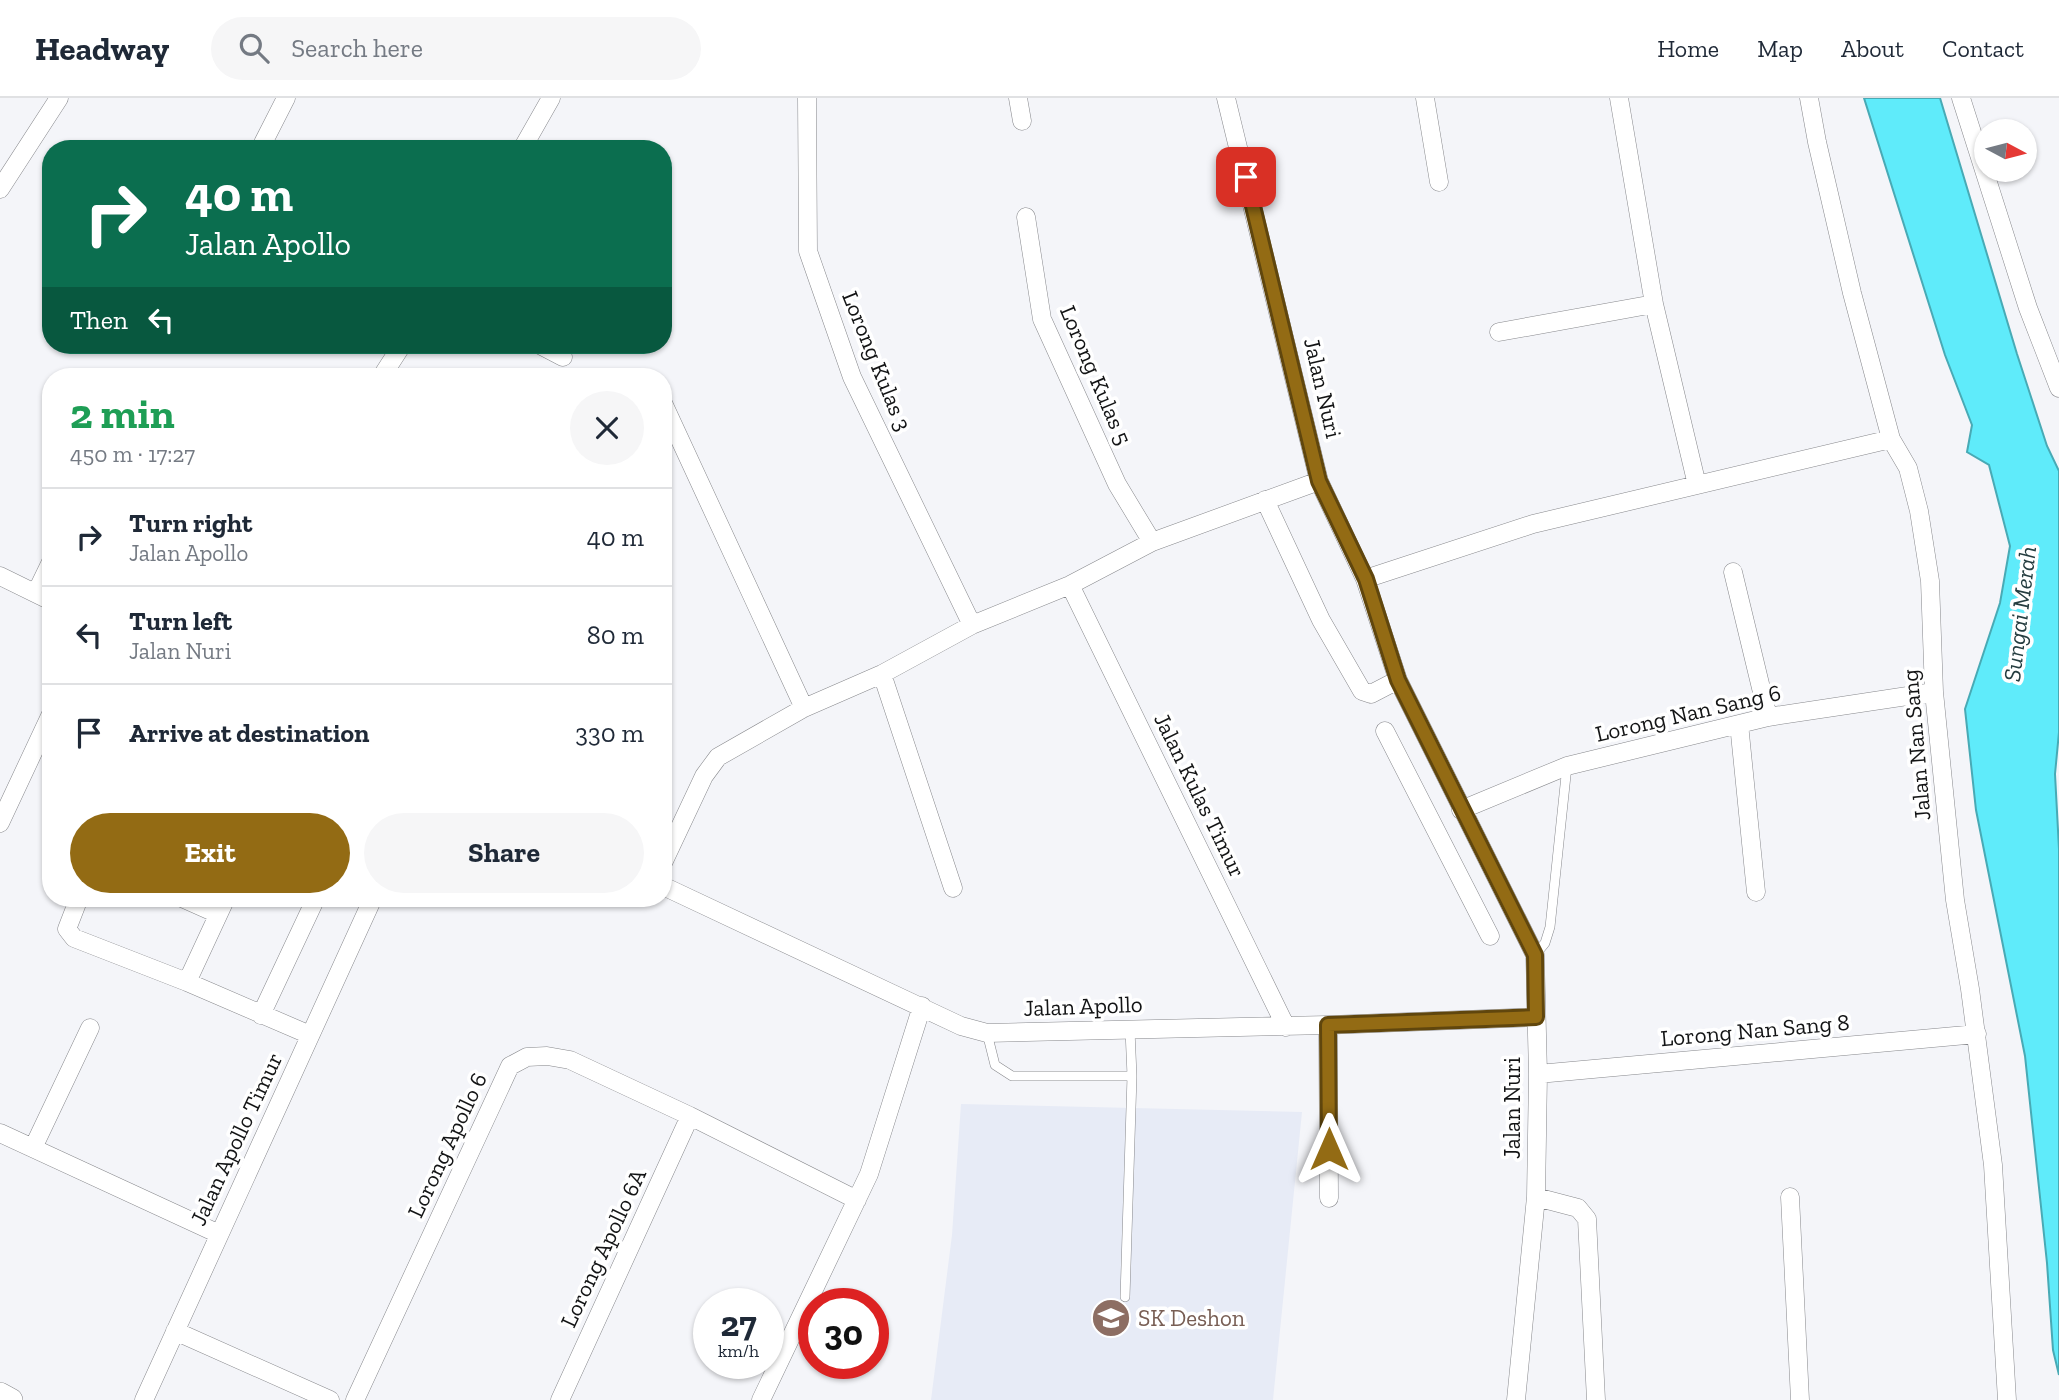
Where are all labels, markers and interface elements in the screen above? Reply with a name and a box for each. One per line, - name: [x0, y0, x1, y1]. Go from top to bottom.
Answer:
- search box: [211, 17, 701, 80]
- text: Headway: [35, 29, 169, 68]
- icon: search: [235, 29, 273, 67]
- text: Search here: [291, 32, 423, 64]
- text: Home: [1657, 34, 1719, 63]
- text: Map: [1757, 34, 1803, 63]
- text: About: [1841, 34, 1904, 63]
- text: Contact: [1942, 34, 2024, 63]
- north arrow: [1974, 119, 2037, 182]
- map controls: [1974, 119, 2037, 182]
- pin: [1216, 147, 1276, 207]
- icon: arrive: [1227, 158, 1265, 196]
- text: 40 m: [185, 165, 293, 224]
- icon: right: [70, 168, 161, 259]
- text: Jalan Apollo: [185, 225, 351, 263]
- street label: Lorong Kulas 3: [836, 287, 918, 435]
- icon: left: [142, 301, 180, 339]
- street label: Lorong Kulas 5: [1054, 301, 1138, 449]
- text: Then: [70, 304, 128, 336]
- street label: Jalan Nuri: [1298, 335, 1348, 441]
- text: 2 min: [70, 388, 175, 439]
- button: close: [570, 391, 644, 465]
- text: 450 m · 17:27: [70, 440, 195, 468]
- text: Turn right: [129, 507, 252, 539]
- icon: right: [70, 518, 108, 556]
- text: 40 m: [587, 521, 644, 553]
- text: Jalan Apollo: [129, 539, 248, 567]
- water label: Sungai Merah: [1997, 545, 2042, 683]
- text: Turn left: [129, 605, 232, 637]
- icon: left: [70, 616, 108, 654]
- text: 80 m: [587, 619, 644, 651]
- text: Jalan Nuri: [129, 637, 231, 665]
- street label: Jalan Nan Sang: [1895, 668, 1937, 822]
- street label: Lorong Nan Sang 6: [1593, 678, 1783, 748]
- street label: Jalan Kulas Timur: [1148, 708, 1252, 882]
- icon: arrive: [70, 714, 108, 752]
- text: Arrive at destination: [129, 717, 369, 749]
- text: 330 m: [575, 717, 644, 749]
- button: Exit: [70, 813, 350, 893]
- button: Share: [364, 813, 644, 893]
- street label: Jalan Apollo: [1023, 990, 1143, 1022]
- street label: Lorong Nan Sang 8: [1659, 1008, 1851, 1052]
- street label: Jalan Apollo Timur: [184, 1048, 288, 1230]
- street label: Jalan Nuri: [1498, 1057, 1526, 1159]
- street label: Lorong Apollo 6: [401, 1068, 493, 1222]
- position arrow: [1292, 1112, 1366, 1186]
- street label: Lorong Apollo 6A: [554, 1163, 652, 1332]
- speed limit sign: 30: [798, 1288, 889, 1379]
- school or university icon: SK Deshon: [1090, 1297, 1132, 1339]
- text: 27: [720, 1303, 757, 1345]
- place label: SK Deshon: [1138, 1304, 1245, 1332]
- text: km/h: [718, 1340, 759, 1362]

